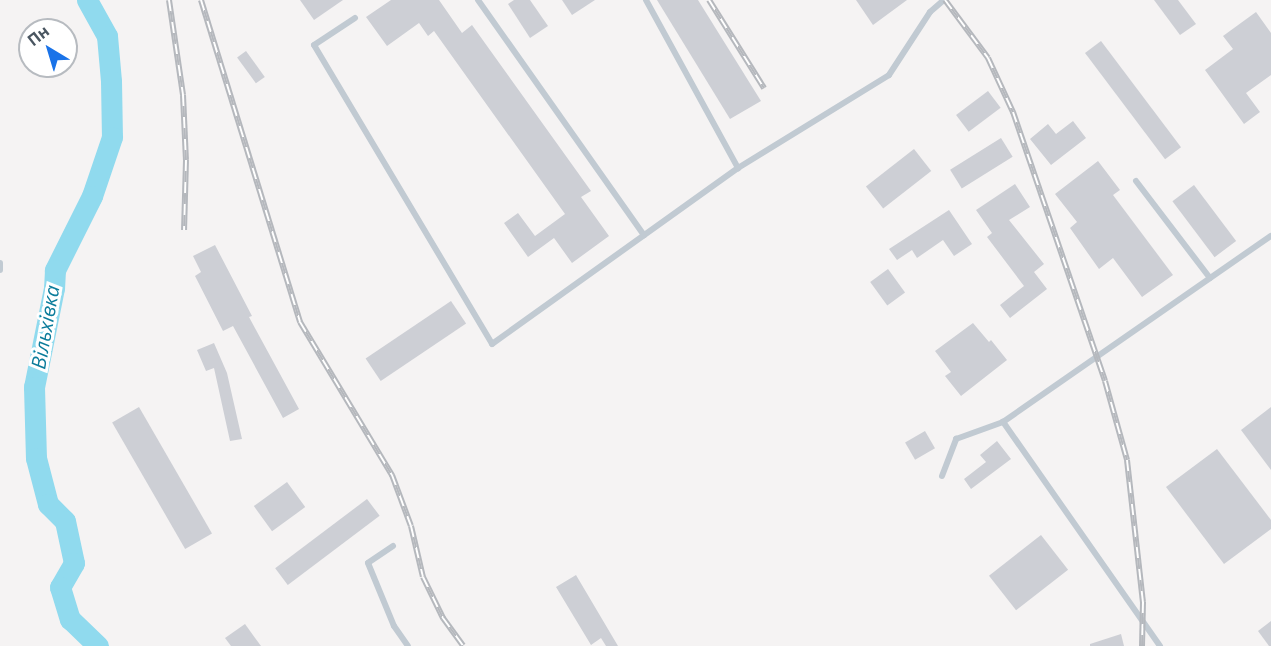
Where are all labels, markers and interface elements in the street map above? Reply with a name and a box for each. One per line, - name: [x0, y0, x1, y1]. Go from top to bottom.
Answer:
- north arrow: [18, 18, 78, 78]
- text: Пн: [22, 20, 54, 51]
- water label: Вільхівка: [26, 283, 64, 371]

